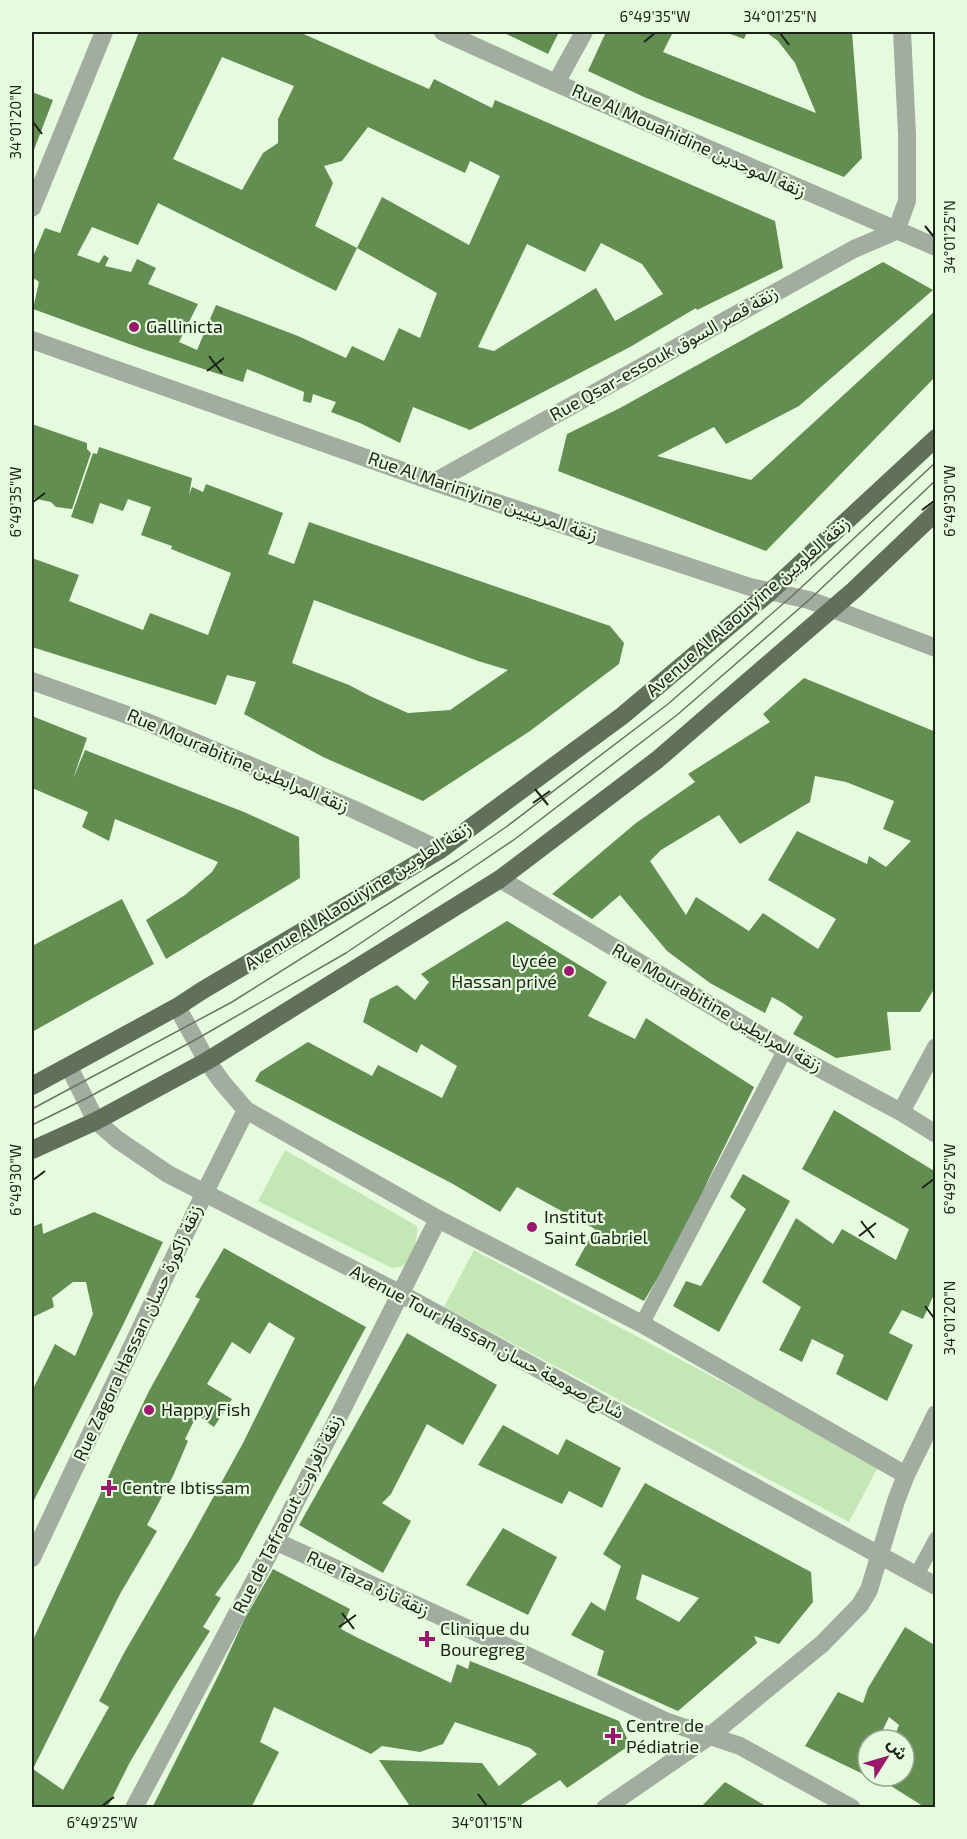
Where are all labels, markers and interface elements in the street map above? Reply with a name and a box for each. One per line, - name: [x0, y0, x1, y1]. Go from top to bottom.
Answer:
- text: 6°49'35"W: [620, 7, 690, 25]
- text: 34°01'25"N: [743, 7, 817, 25]
- street label: Rue Al Mouahidine زنقة الموحدين: [569, 78, 810, 203]
- text: 34°01'20"N: [6, 85, 24, 159]
- text: 34°01'25"N: [940, 200, 958, 274]
- street label: Rue Qsar-essouk زنقة قصر السوق: [546, 281, 782, 426]
- place label: Gallinicta: [146, 315, 223, 337]
- marker: Gallinicta: [127, 320, 141, 334]
- street label: Rue Al Mariniyine زنقة المرينيين: [365, 446, 601, 547]
- text: 6°49'30"W: [940, 465, 958, 537]
- text: 6°49'35"W: [6, 467, 24, 537]
- street label: Avenue Al Alaouiyine زنقة العلويين: [641, 512, 855, 702]
- street label: Rue Mourabitine زنقة المرابطين: [124, 703, 353, 818]
- street label: Avenue Al Alaouiyine زنقة العلويين: [240, 816, 475, 975]
- street label: Rue Mourabitine زنقة المرابطين: [608, 938, 826, 1077]
- place label: Lycée Hassan privé: [451, 949, 557, 992]
- marker: Lycée Hassan privé: [562, 964, 576, 978]
- text: 6°49'30"W: [6, 1144, 24, 1216]
- text: 6°49'25"W: [940, 1144, 958, 1214]
- street label: Rue Zagora Hassan زنقة زاكورة حسان: [68, 1201, 207, 1465]
- place label: Institut Saint Gabriel: [544, 1205, 649, 1248]
- marker: Institut Saint Gabriel: [525, 1220, 539, 1234]
- street label: Avenue Tour Hassan شارع صومعة حسان: [345, 1259, 628, 1426]
- text: 34°01'20"N: [940, 1281, 958, 1355]
- place label: Happy Fish: [161, 1398, 251, 1420]
- marker: Happy Fish: [142, 1403, 156, 1417]
- street label: Rue de Tafraout زنقة تافراوت: [227, 1410, 348, 1617]
- place label: Centre Ibtissam: [122, 1476, 250, 1498]
- marker: Centre Ibtissam: [100, 1479, 118, 1497]
- street label: Rue Taza زنقة تازة: [303, 1545, 433, 1622]
- place label: Clinique du Bouregreg: [440, 1617, 530, 1660]
- marker: Clinique du Bouregreg: [418, 1630, 436, 1648]
- place label: Centre de Pédiatrie: [626, 1714, 704, 1757]
- marker: Centre de Pédiatrie: [604, 1727, 622, 1745]
- north arrow: [856, 1728, 916, 1788]
- text: ش: [883, 1734, 913, 1764]
- text: 6°49'25"W: [67, 1813, 137, 1831]
- text: 34°01'15"N: [451, 1813, 523, 1831]

